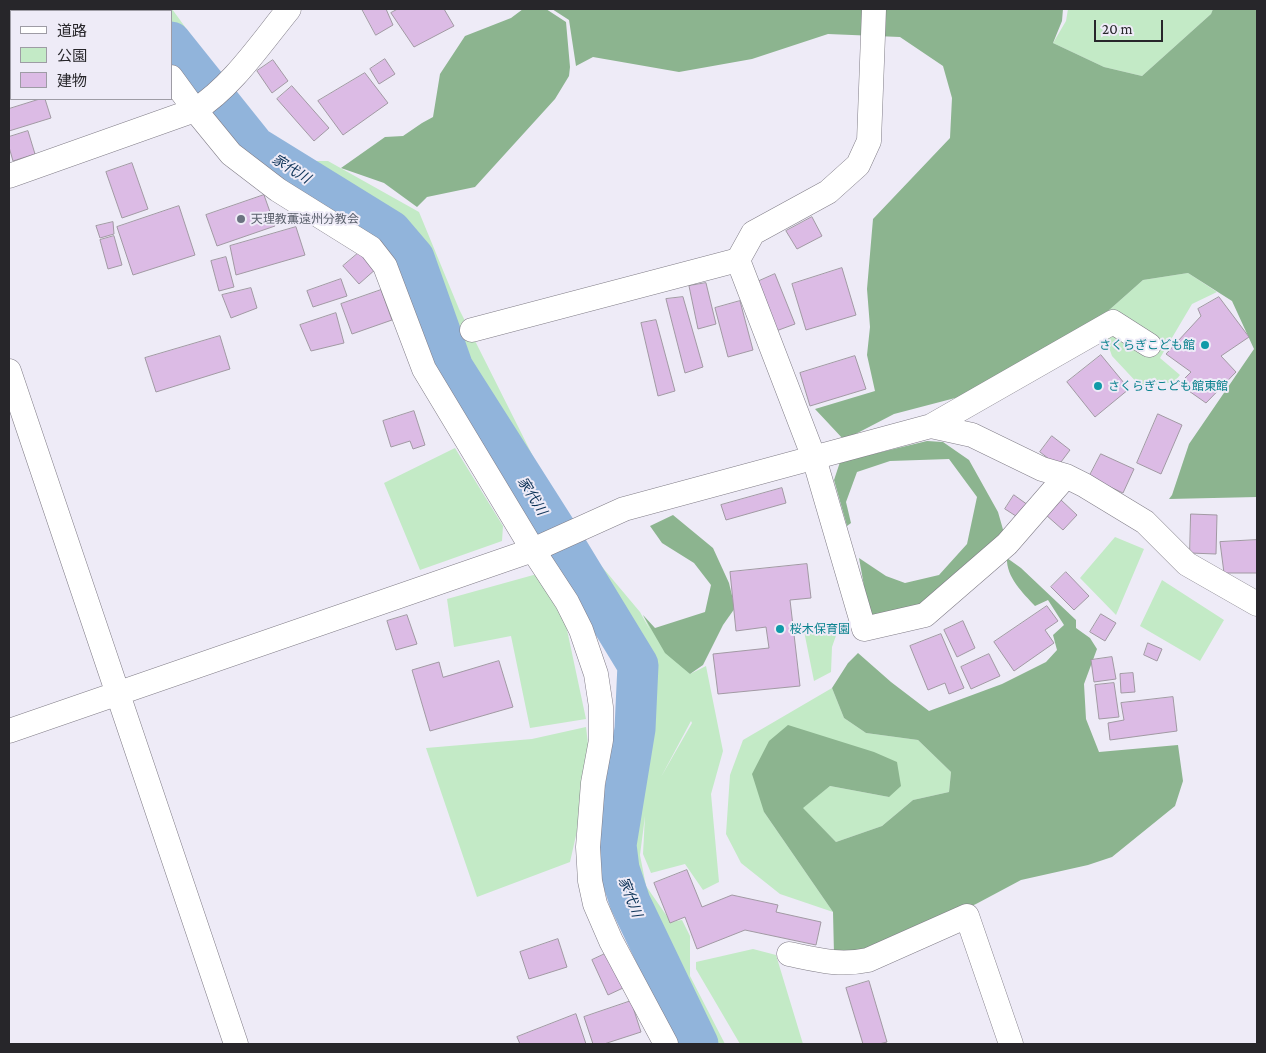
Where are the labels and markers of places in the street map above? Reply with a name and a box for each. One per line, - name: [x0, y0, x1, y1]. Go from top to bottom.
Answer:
- place label: 天理教薫遠州分教会: [251, 212, 359, 226]
- marker: 天理教薫遠州分教会: [235, 213, 247, 225]
- place label: さくらぎこども館: [1099, 338, 1195, 352]
- marker: さくらぎこども館: [1199, 339, 1211, 351]
- place label: さくらぎこども館東館: [1108, 379, 1228, 393]
- marker: さくらぎこども館東館: [1092, 380, 1104, 392]
- place label: 桜木保育園: [790, 622, 850, 636]
- marker: 桜木保育園: [774, 623, 786, 635]

